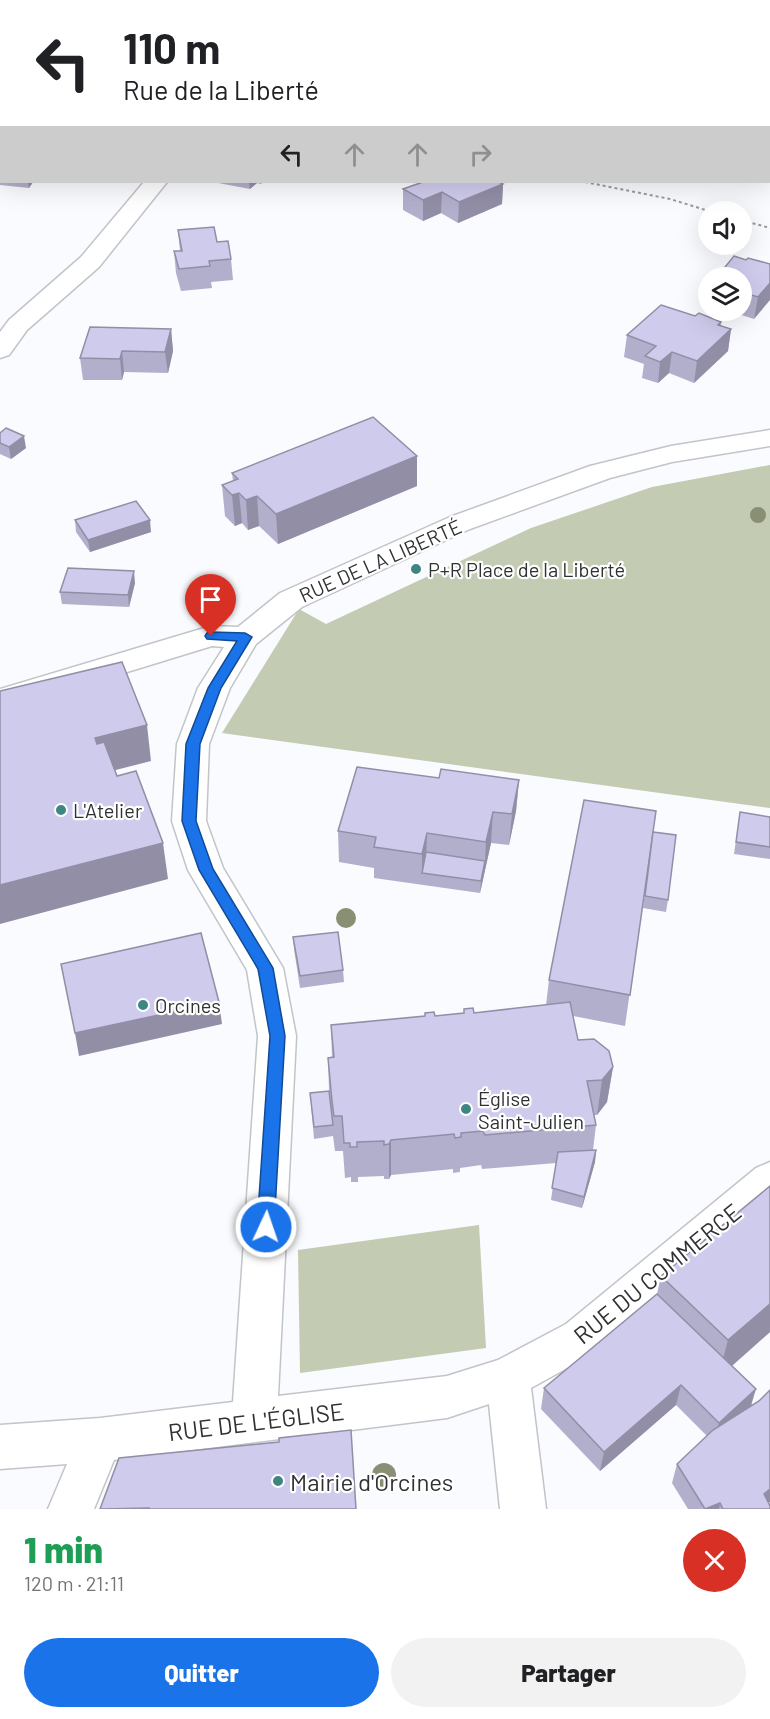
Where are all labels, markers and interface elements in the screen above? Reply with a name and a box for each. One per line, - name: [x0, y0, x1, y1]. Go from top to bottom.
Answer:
- text: 110 m: [123, 22, 220, 72]
- icon: left: [24, 24, 102, 102]
- text: Rue de la Liberté: [123, 73, 319, 105]
- icon: left: [275, 138, 308, 171]
- icon: ahead: [338, 138, 371, 171]
- icon: ahead: [401, 138, 434, 171]
- icon: right: [464, 138, 497, 171]
- map controls: [698, 201, 752, 321]
- button: sound: [698, 201, 752, 255]
- button: layers: [698, 267, 752, 321]
- street label: RUE DE LA LIBERTÉ: [295, 513, 465, 607]
- place label: P+R Place de la Liberté: [428, 557, 625, 581]
- marker: P+R Place de la Liberté: [409, 562, 423, 576]
- pin: [185, 574, 236, 636]
- icon: arrive: [194, 583, 227, 616]
- place label: L'Atelier: [73, 798, 142, 822]
- marker: L'Atelier: [54, 803, 68, 817]
- place label: Orcines: [155, 993, 221, 1017]
- marker: Orcines: [136, 998, 150, 1012]
- place label: Église Saint-Julien: [478, 1086, 584, 1133]
- marker: Église Saint-Julien: [459, 1102, 473, 1116]
- position arrow: [234, 1195, 298, 1259]
- street label: RUE DU COMMERCE: [567, 1197, 747, 1349]
- street label: RUE DE L'ÉGLISE: [166, 1396, 346, 1446]
- place label: Mairie d'Orcines: [290, 1467, 453, 1496]
- marker: Mairie d'Orcines: [271, 1474, 285, 1488]
- text: 1 min: [24, 1527, 103, 1570]
- button: close: [683, 1529, 746, 1592]
- text: 120 m · 21:11: [24, 1571, 124, 1595]
- button: Quitter: [24, 1638, 379, 1707]
- button: Partager: [391, 1638, 746, 1707]

